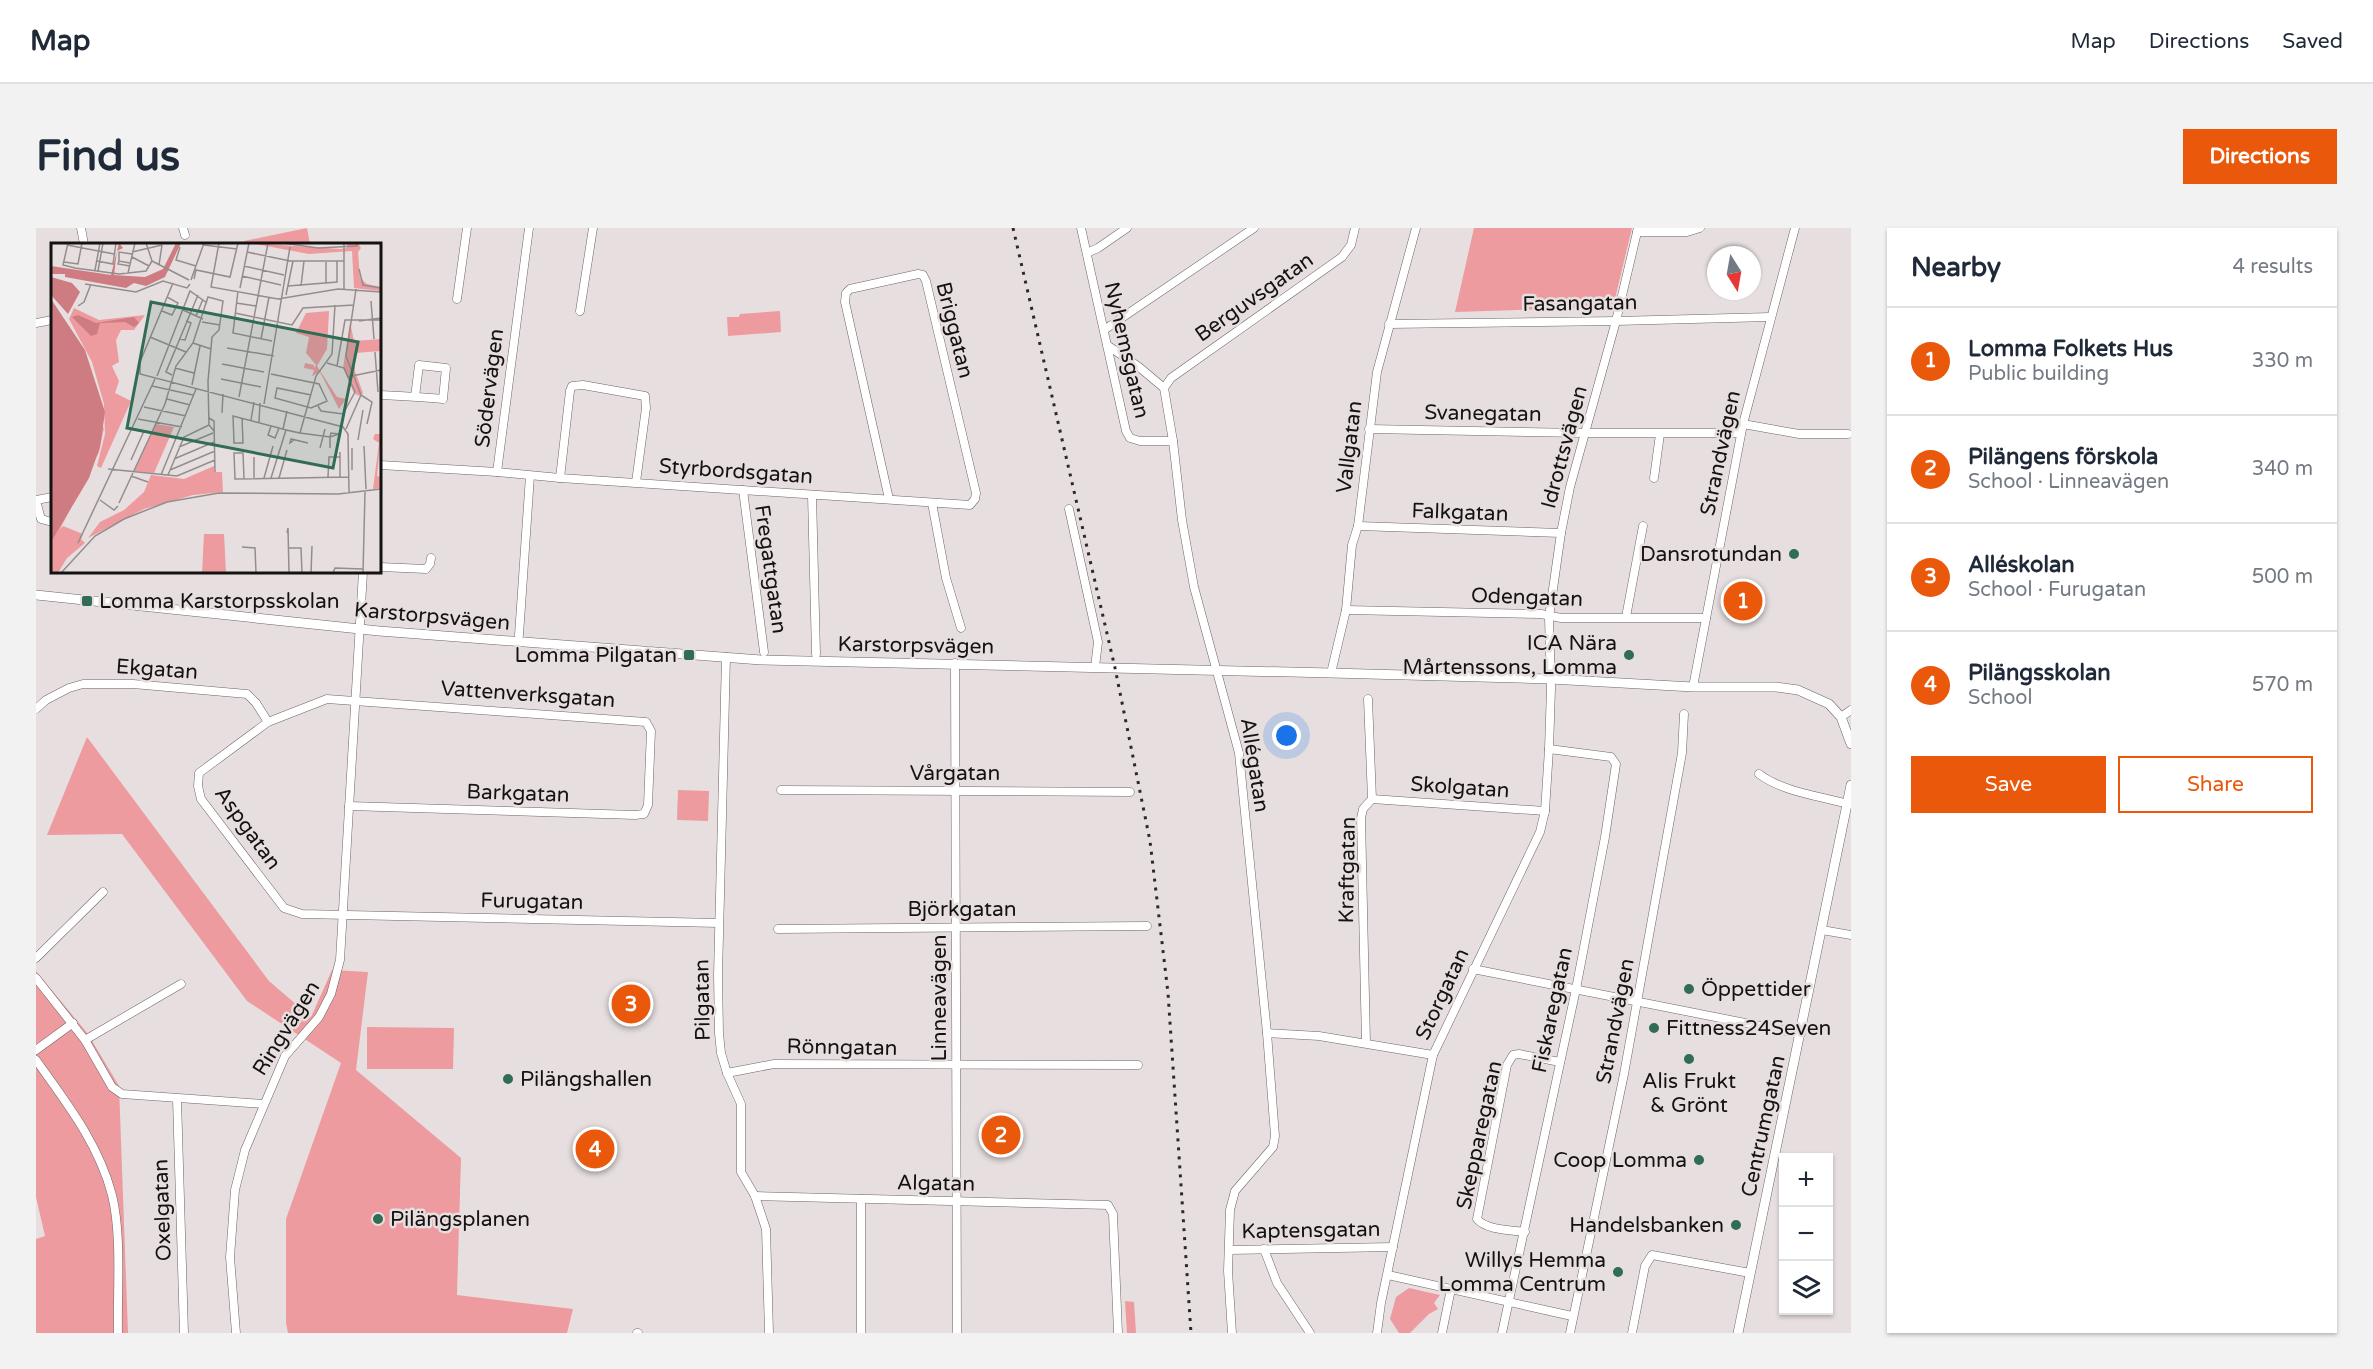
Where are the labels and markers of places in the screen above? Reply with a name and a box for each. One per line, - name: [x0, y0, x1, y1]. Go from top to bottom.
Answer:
- place label: Dansrotundan: [1640, 542, 1782, 567]
- marker: Dansrotundan: [1787, 547, 1801, 561]
- pin: 1: [1724, 578, 1762, 623]
- place label: Lomma Karstorpsskolan: [99, 589, 340, 614]
- marker: Lomma Karstorpsskolan: [80, 594, 94, 608]
- place label: ICA Nära Mårtenssons, Lomma: [1402, 631, 1617, 680]
- place label: Lomma Pilgatan: [515, 643, 677, 668]
- marker: Lomma Pilgatan: [682, 648, 696, 662]
- marker: ICA Nära Mårtenssons, Lomma: [1622, 648, 1636, 662]
- place label: Öppettider: [1701, 977, 1811, 1002]
- pin: 3: [612, 982, 650, 1026]
- marker: Öppettider: [1682, 982, 1696, 996]
- place label: Fittness24Seven: [1666, 1016, 1831, 1041]
- marker: Fittness24Seven: [1647, 1021, 1661, 1035]
- marker: Alis Frukt & Grönt: [1682, 1052, 1696, 1066]
- place label: Pilängshallen: [520, 1067, 652, 1092]
- place label: Alis Frukt & Grönt: [1642, 1069, 1736, 1118]
- marker: Pilängshallen: [501, 1072, 515, 1086]
- pin: 2: [982, 1112, 1020, 1158]
- pin: 4: [576, 1126, 614, 1172]
- place label: Coop Lomma: [1553, 1148, 1687, 1173]
- marker: Coop Lomma: [1692, 1153, 1706, 1167]
- place label: Pilängsplanen: [390, 1207, 530, 1232]
- marker: Pilängsplanen: [371, 1212, 385, 1226]
- place label: Handelsbanken: [1569, 1213, 1724, 1238]
- marker: Handelsbanken: [1729, 1218, 1743, 1232]
- place label: Willys Hemma Lomma Centrum: [1439, 1248, 1606, 1297]
- marker: Willys Hemma Lomma Centrum: [1611, 1265, 1625, 1279]

